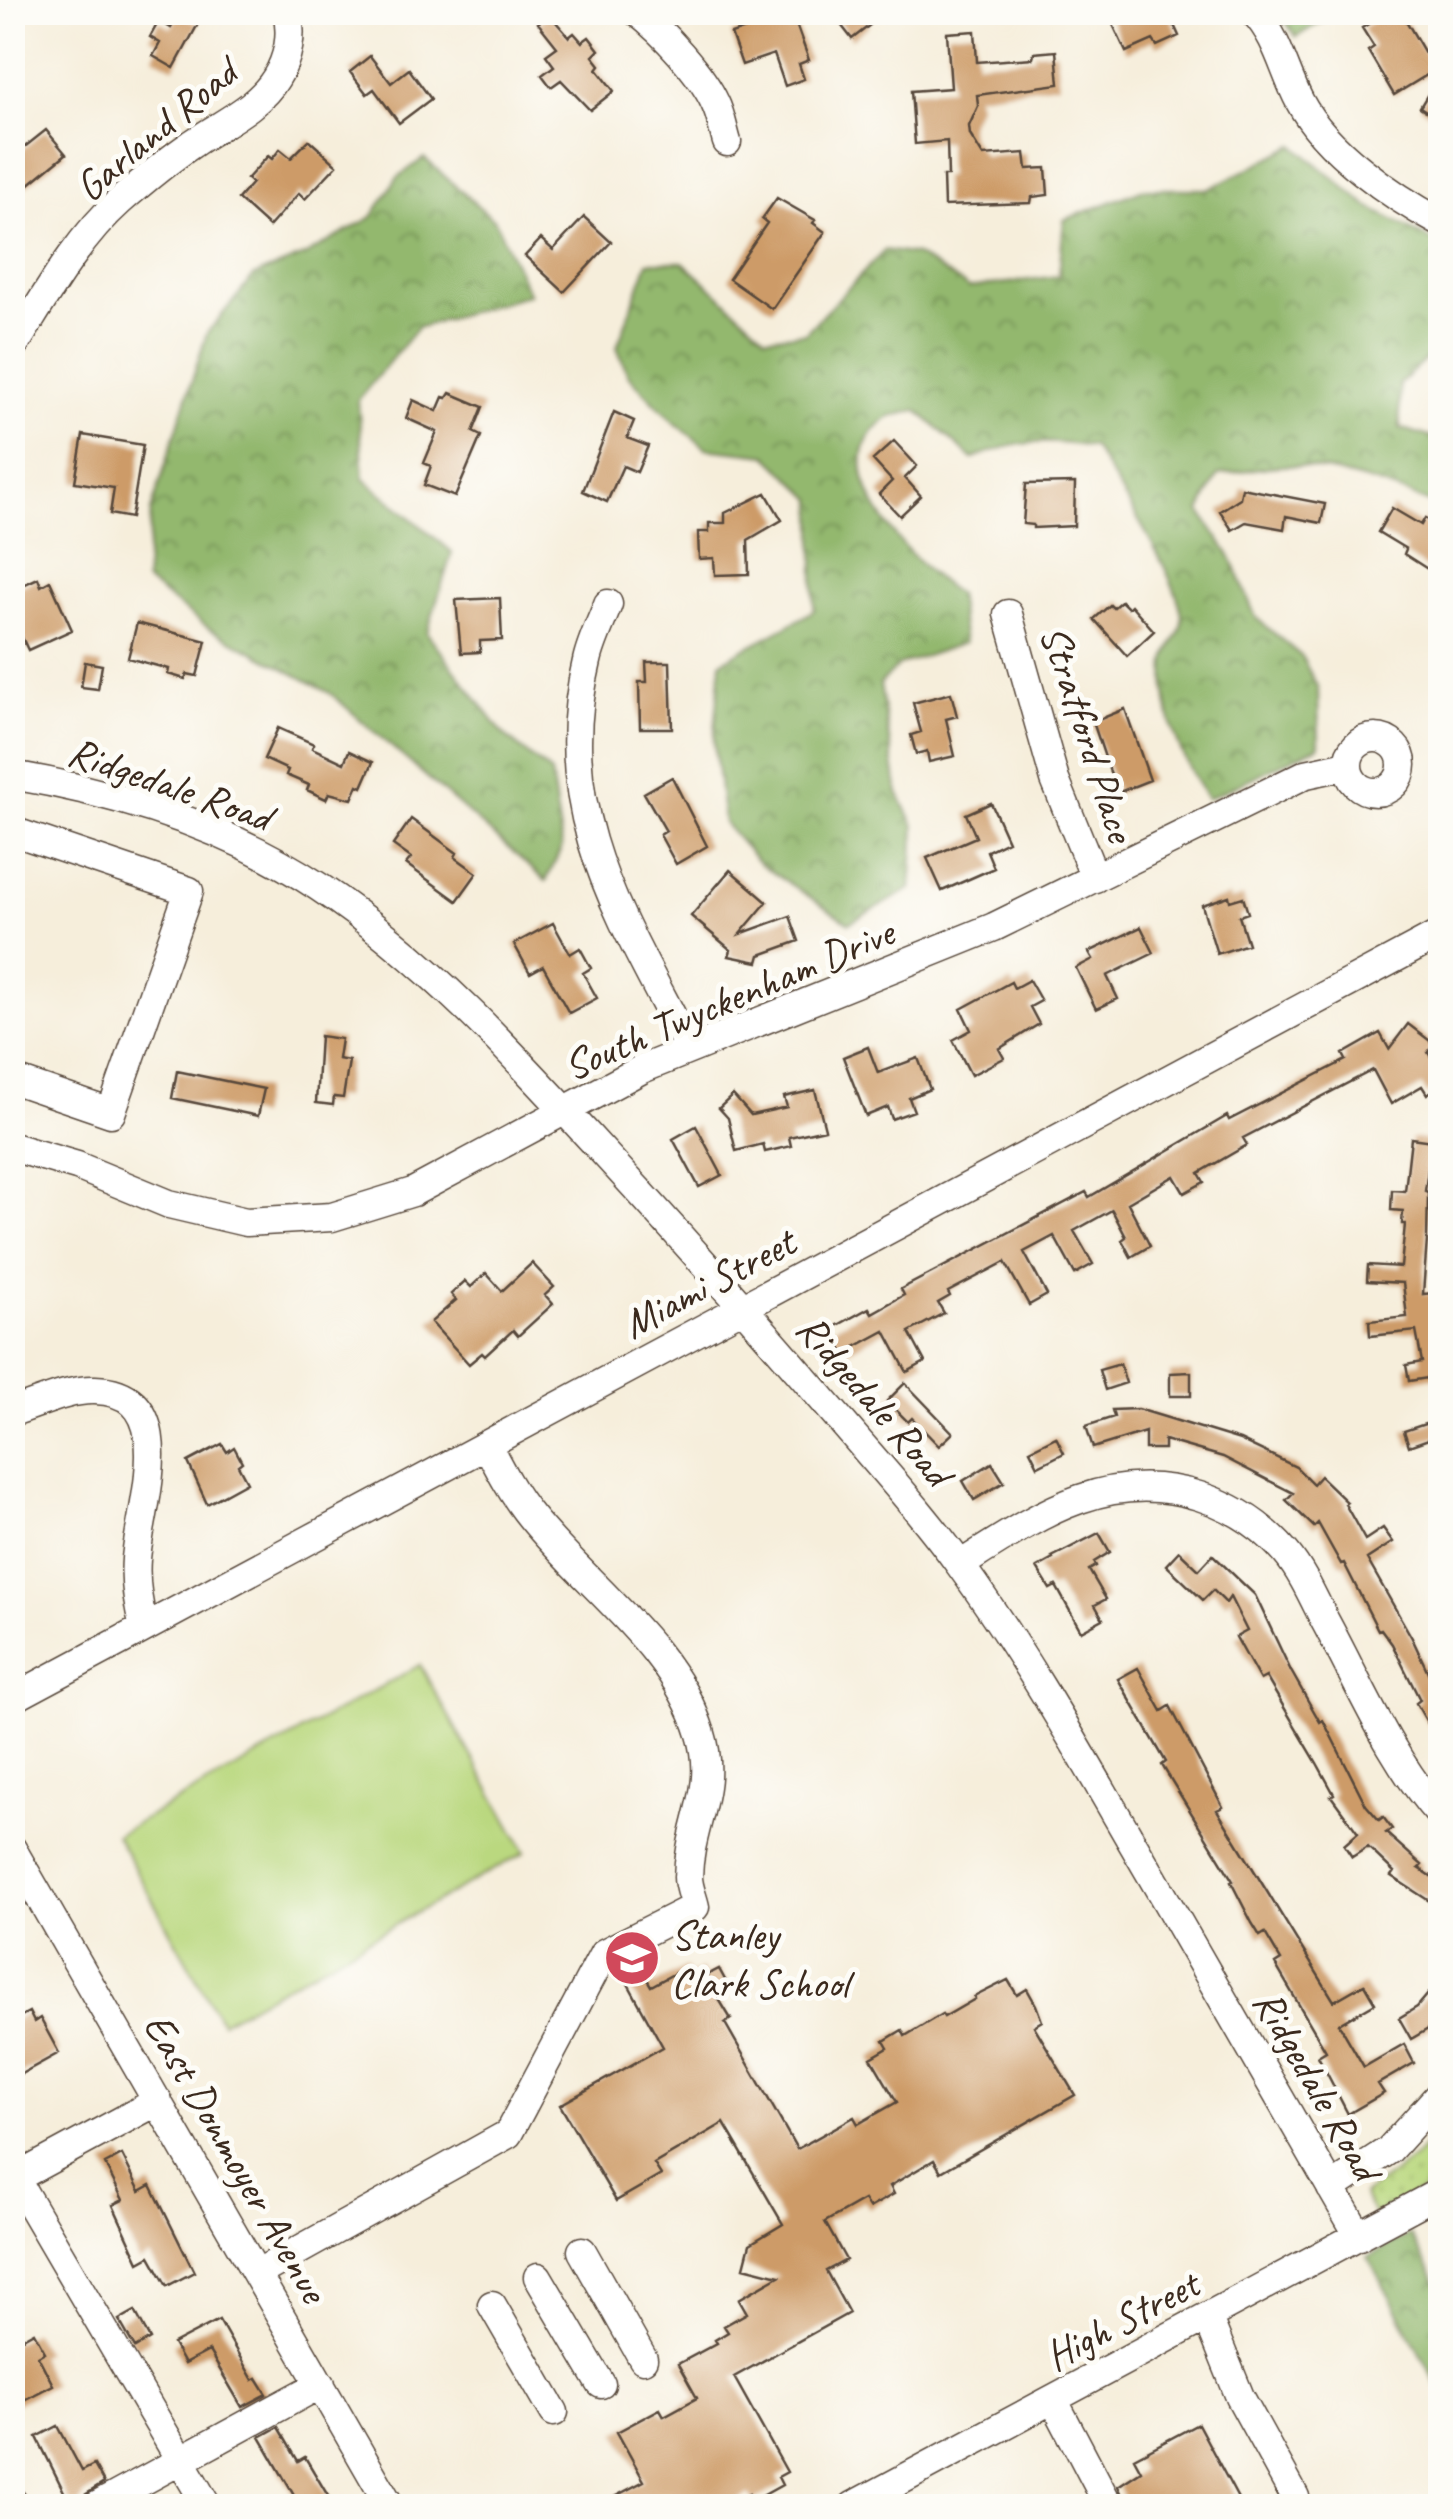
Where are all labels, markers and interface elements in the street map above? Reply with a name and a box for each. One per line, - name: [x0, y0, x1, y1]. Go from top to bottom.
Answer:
- street label: Garland Road: [64, 43, 253, 213]
- street label: Stratford Place: [1028, 619, 1148, 851]
- street label: Ridgedale Road: [61, 725, 284, 846]
- street label: South Twyckenham Drive: [556, 905, 905, 1093]
- street label: Miami Street: [613, 1214, 808, 1351]
- street label: Ridgedale Road: [785, 1303, 967, 1502]
- place label: Stanley Clark School: [671, 1909, 855, 2010]
- school or university icon: Stanley Clark School: [602, 1928, 662, 1988]
- street label: Ridgedale Road: [1241, 1980, 1396, 2195]
- street label: East Donmoyer Avenue: [131, 2004, 342, 2315]
- street label: High Street: [1036, 2256, 1211, 2383]

